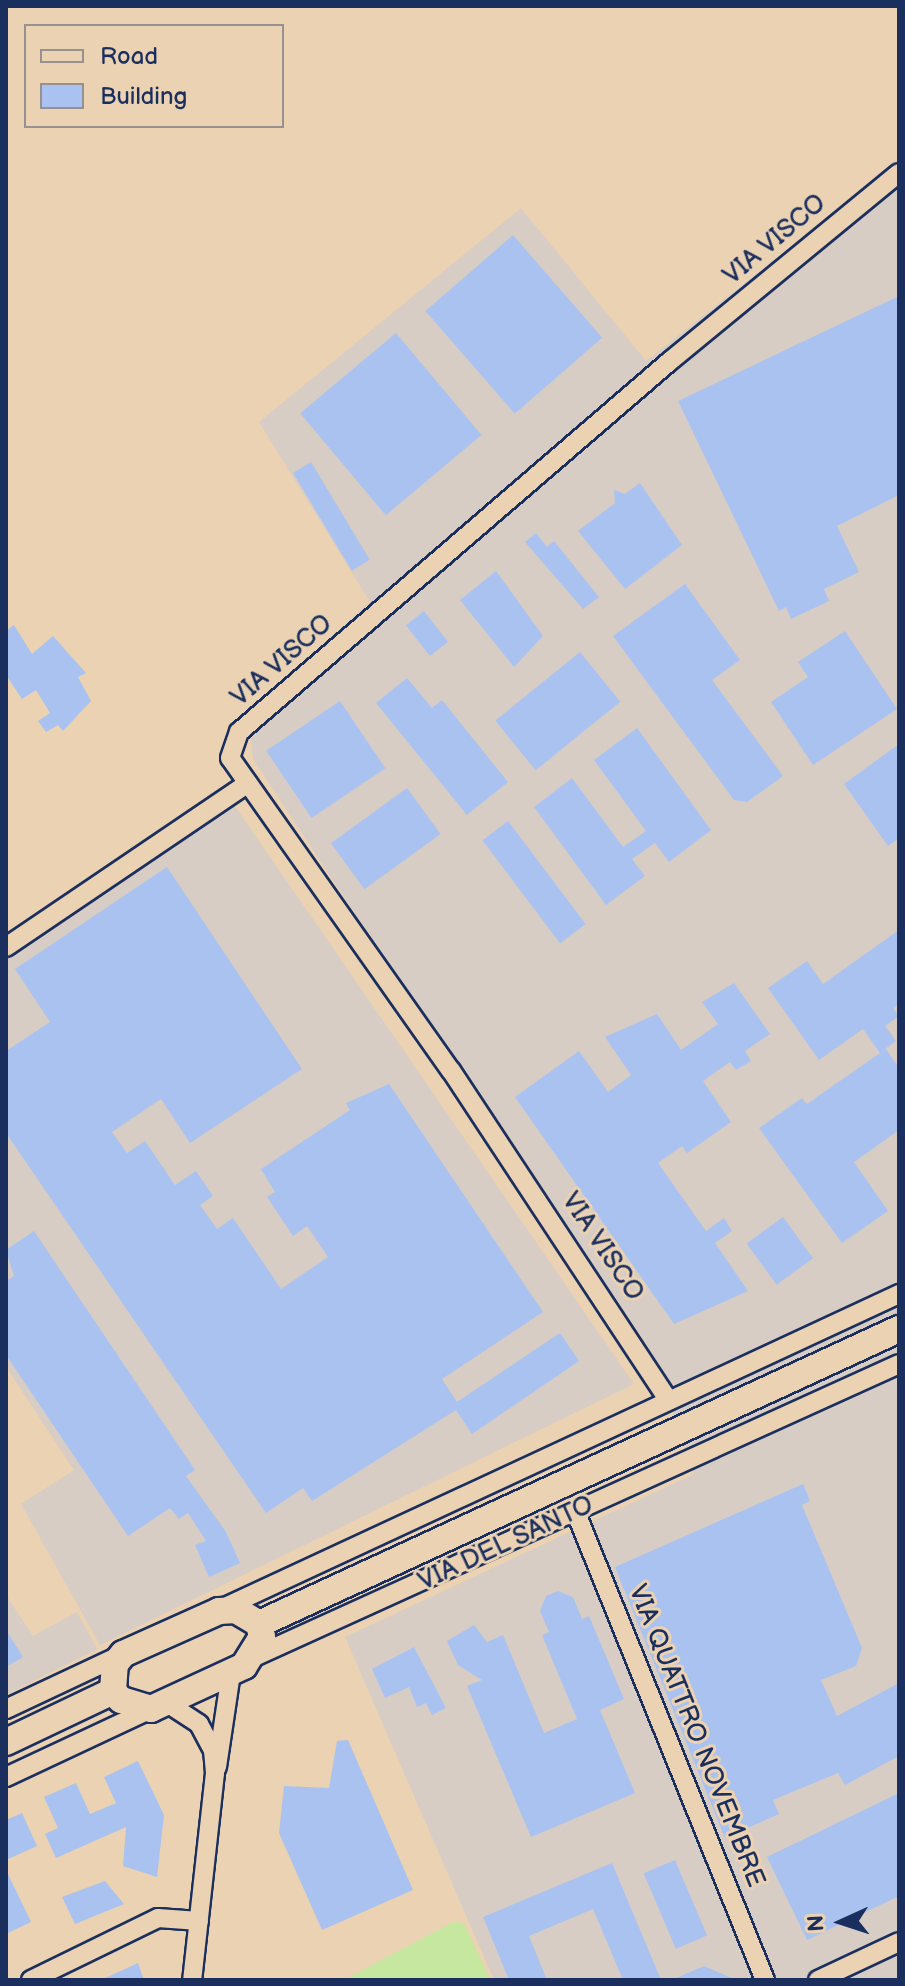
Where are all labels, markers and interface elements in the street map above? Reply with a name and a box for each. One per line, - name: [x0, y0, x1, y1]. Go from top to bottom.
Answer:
- legend: [24, 24, 284, 128]
- text: Road: [100, 42, 158, 71]
- text: Building: [100, 82, 187, 111]
- street label: VIA VISCO: [717, 188, 833, 292]
- street label: VIA VISCO: [225, 608, 339, 714]
- street label: VIA VISCO: [554, 1186, 650, 1308]
- street label: VIA DEL SANTO: [413, 1490, 599, 1598]
- street label: VIA QUATTRO NOVEMBRE: [621, 1580, 771, 1892]
- north arrow: [801, 1882, 881, 1962]
- text: N: [803, 1914, 830, 1932]

